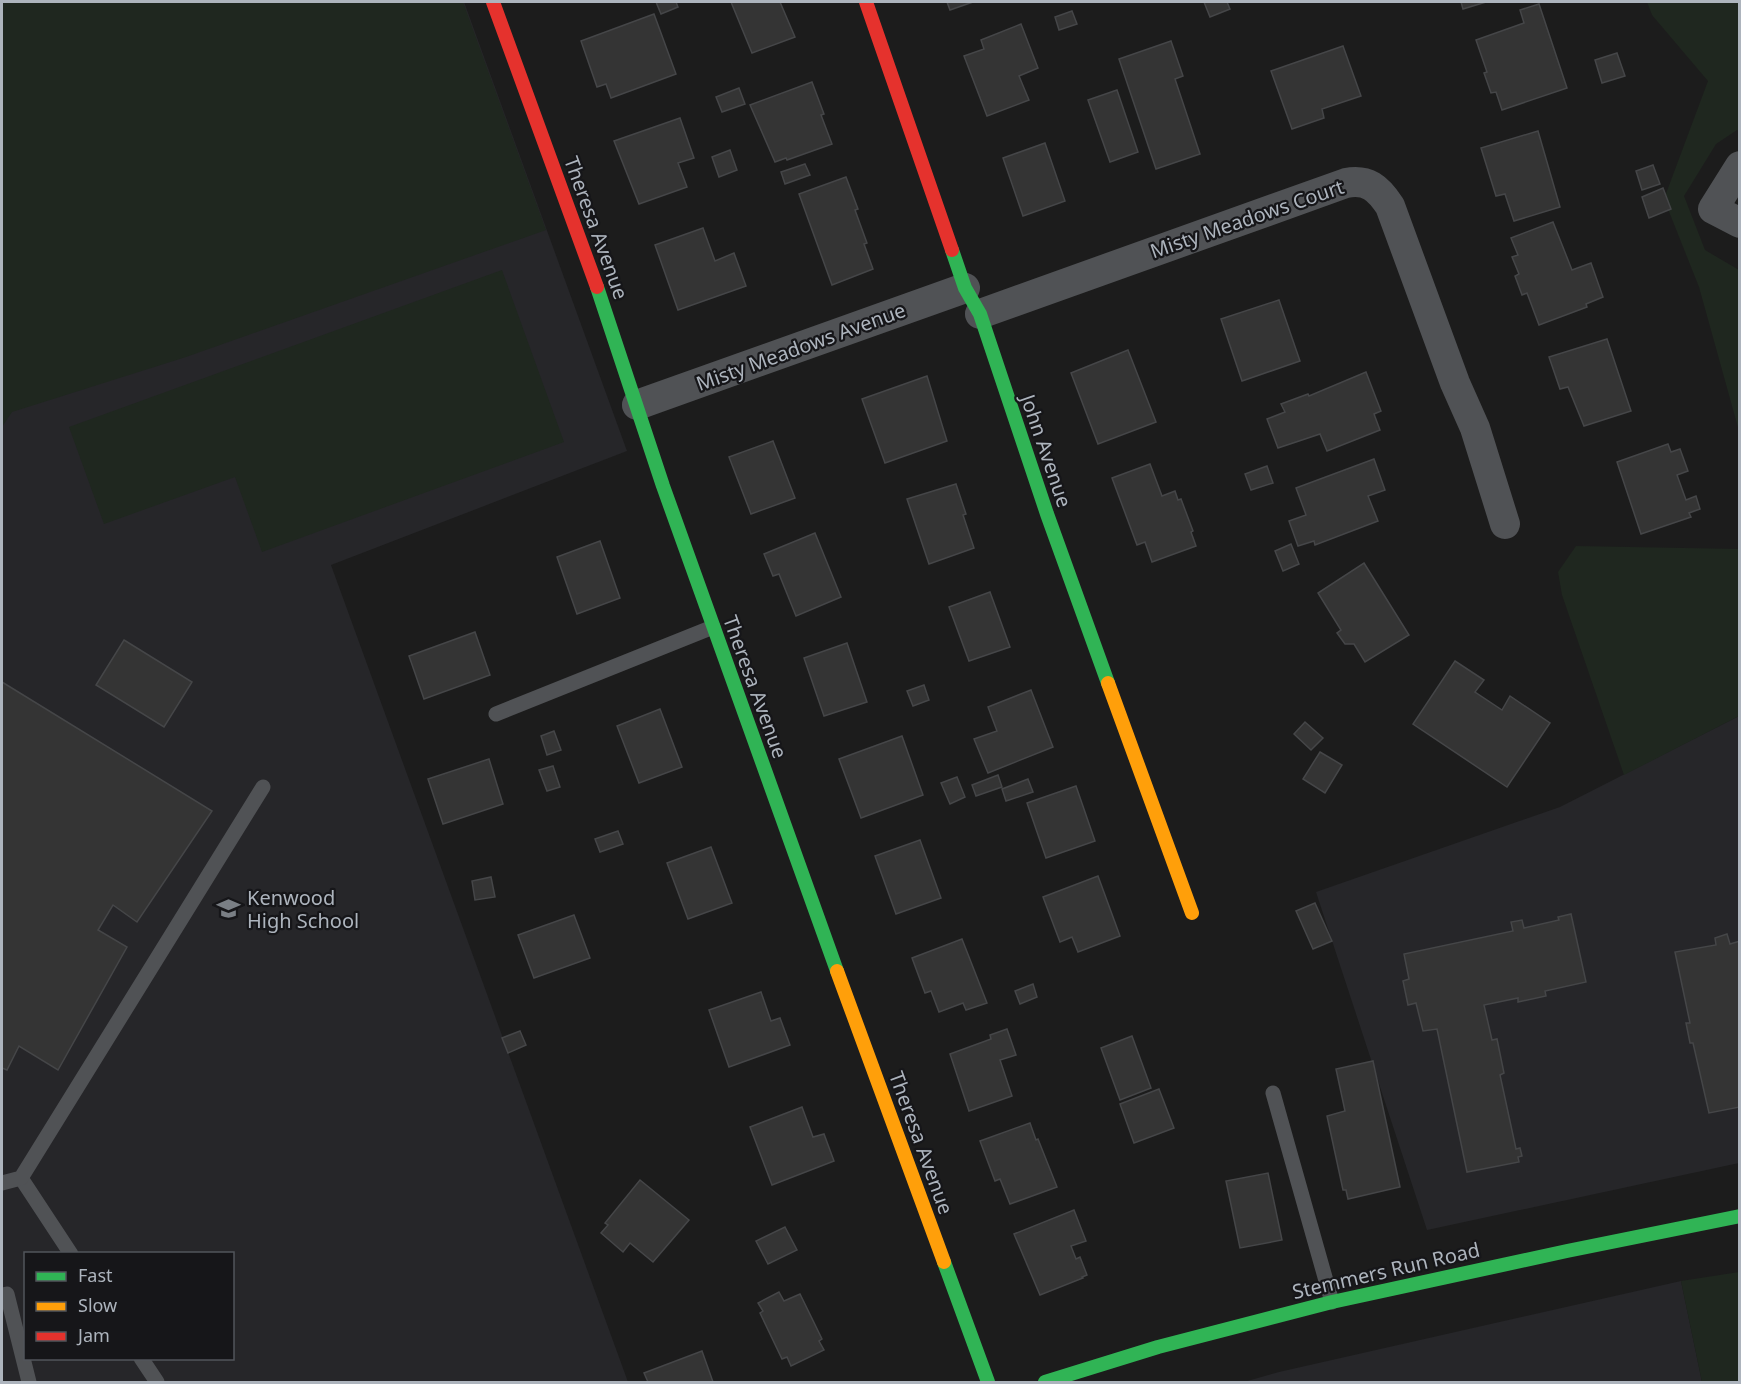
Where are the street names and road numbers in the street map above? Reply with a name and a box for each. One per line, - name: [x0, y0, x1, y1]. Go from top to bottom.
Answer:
- street label: Theresa Avenue: [558, 153, 635, 303]
- street label: Misty Meadows Court: [1146, 173, 1347, 264]
- street label: Misty Meadows Avenue: [692, 296, 909, 397]
- street label: John Avenue: [1014, 389, 1078, 511]
- street label: Theresa Avenue: [717, 612, 794, 762]
- street label: Theresa Avenue: [883, 1068, 960, 1218]
- street label: Stemmers Run Road: [1289, 1236, 1482, 1305]

